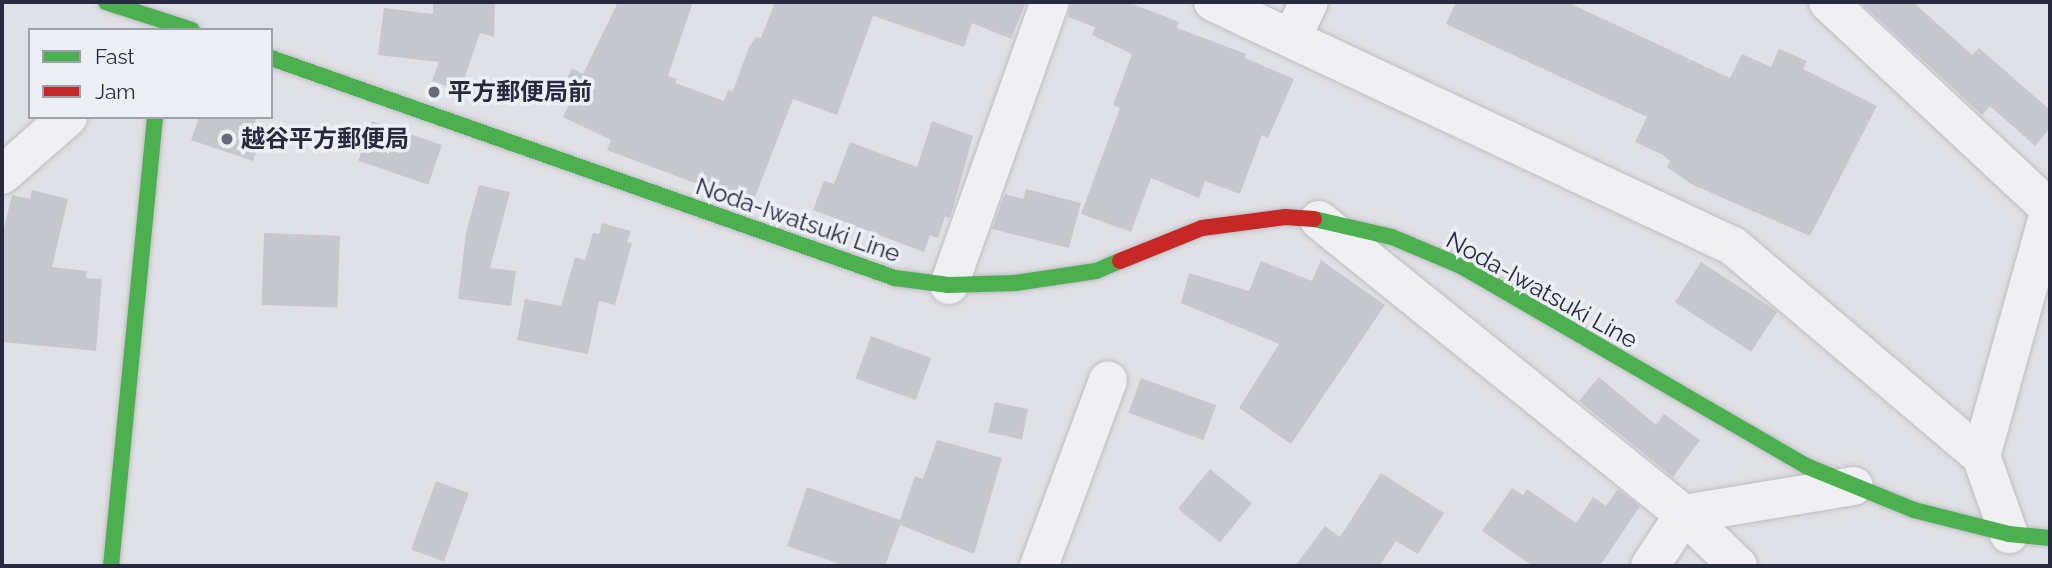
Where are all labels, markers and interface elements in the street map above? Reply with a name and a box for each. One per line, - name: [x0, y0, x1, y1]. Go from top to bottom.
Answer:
- legend: [28, 28, 273, 119]
- text: Fast: [95, 44, 135, 69]
- place label: 平方郵便局前: [448, 78, 592, 106]
- text: Jam: [95, 79, 136, 104]
- marker: 平方郵便局前: [426, 84, 442, 100]
- place label: 越谷平方郵便局: [241, 125, 409, 153]
- marker: 越谷平方郵便局: [219, 131, 235, 147]
- street label: Noda-Iwatsuki Line: [692, 172, 904, 268]
- street label: Noda-Iwatsuki Line: [1441, 225, 1643, 355]

